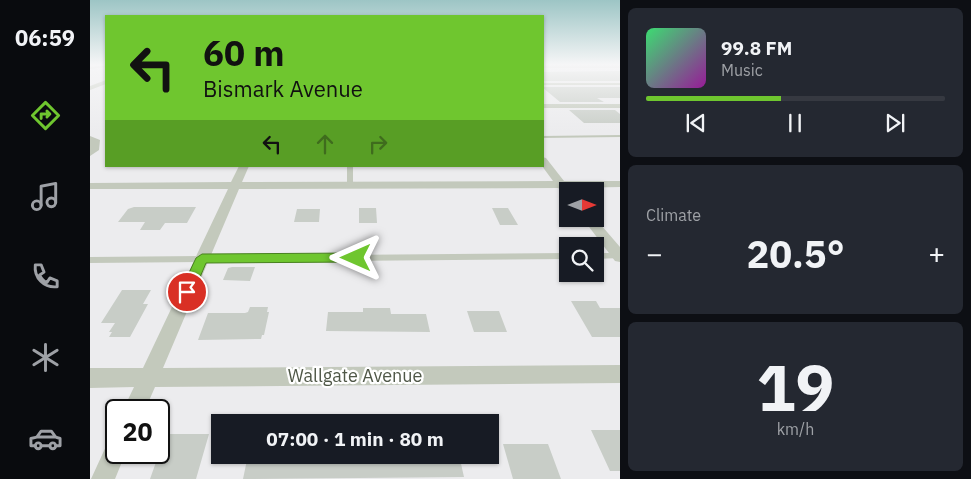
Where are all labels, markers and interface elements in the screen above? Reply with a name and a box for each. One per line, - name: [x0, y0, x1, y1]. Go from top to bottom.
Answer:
- text: 06:59: [15, 23, 75, 52]
- text: 60 m: [203, 30, 285, 76]
- icon: left: [120, 35, 185, 100]
- text: 99.8 FM: [721, 36, 792, 60]
- text: Music: [721, 60, 763, 80]
- text: Bismark Avenue: [203, 74, 363, 103]
- icon: directions: [28, 98, 63, 133]
- icon: previous: [682, 109, 710, 137]
- icon: pause: [781, 109, 809, 137]
- icon: next: [881, 109, 909, 137]
- icon: left: [258, 130, 286, 158]
- icon: ahead: [311, 130, 339, 158]
- icon: right: [364, 130, 392, 158]
- icon: music: [28, 179, 63, 214]
- north arrow: [559, 182, 604, 228]
- map controls: [559, 182, 604, 282]
- text: Climate: [646, 205, 701, 225]
- text: 20.5°: [746, 229, 845, 278]
- position arrow: [329, 231, 381, 283]
- text: −: [646, 235, 663, 272]
- text: +: [928, 235, 945, 272]
- button: search: [559, 237, 604, 282]
- icon: phone: [28, 259, 63, 294]
- pin: [166, 271, 208, 313]
- icon: arrive: [173, 278, 201, 306]
- icon: climate: [28, 340, 63, 375]
- text: 19: [756, 344, 835, 429]
- street label: Wallgate Avenue: [288, 364, 422, 387]
- speed limit sign: 20: [105, 399, 170, 464]
- text: km/h: [777, 419, 814, 439]
- icon: car: [28, 421, 63, 456]
- text: 07:00 · 1 min · 80 m: [266, 427, 444, 451]

